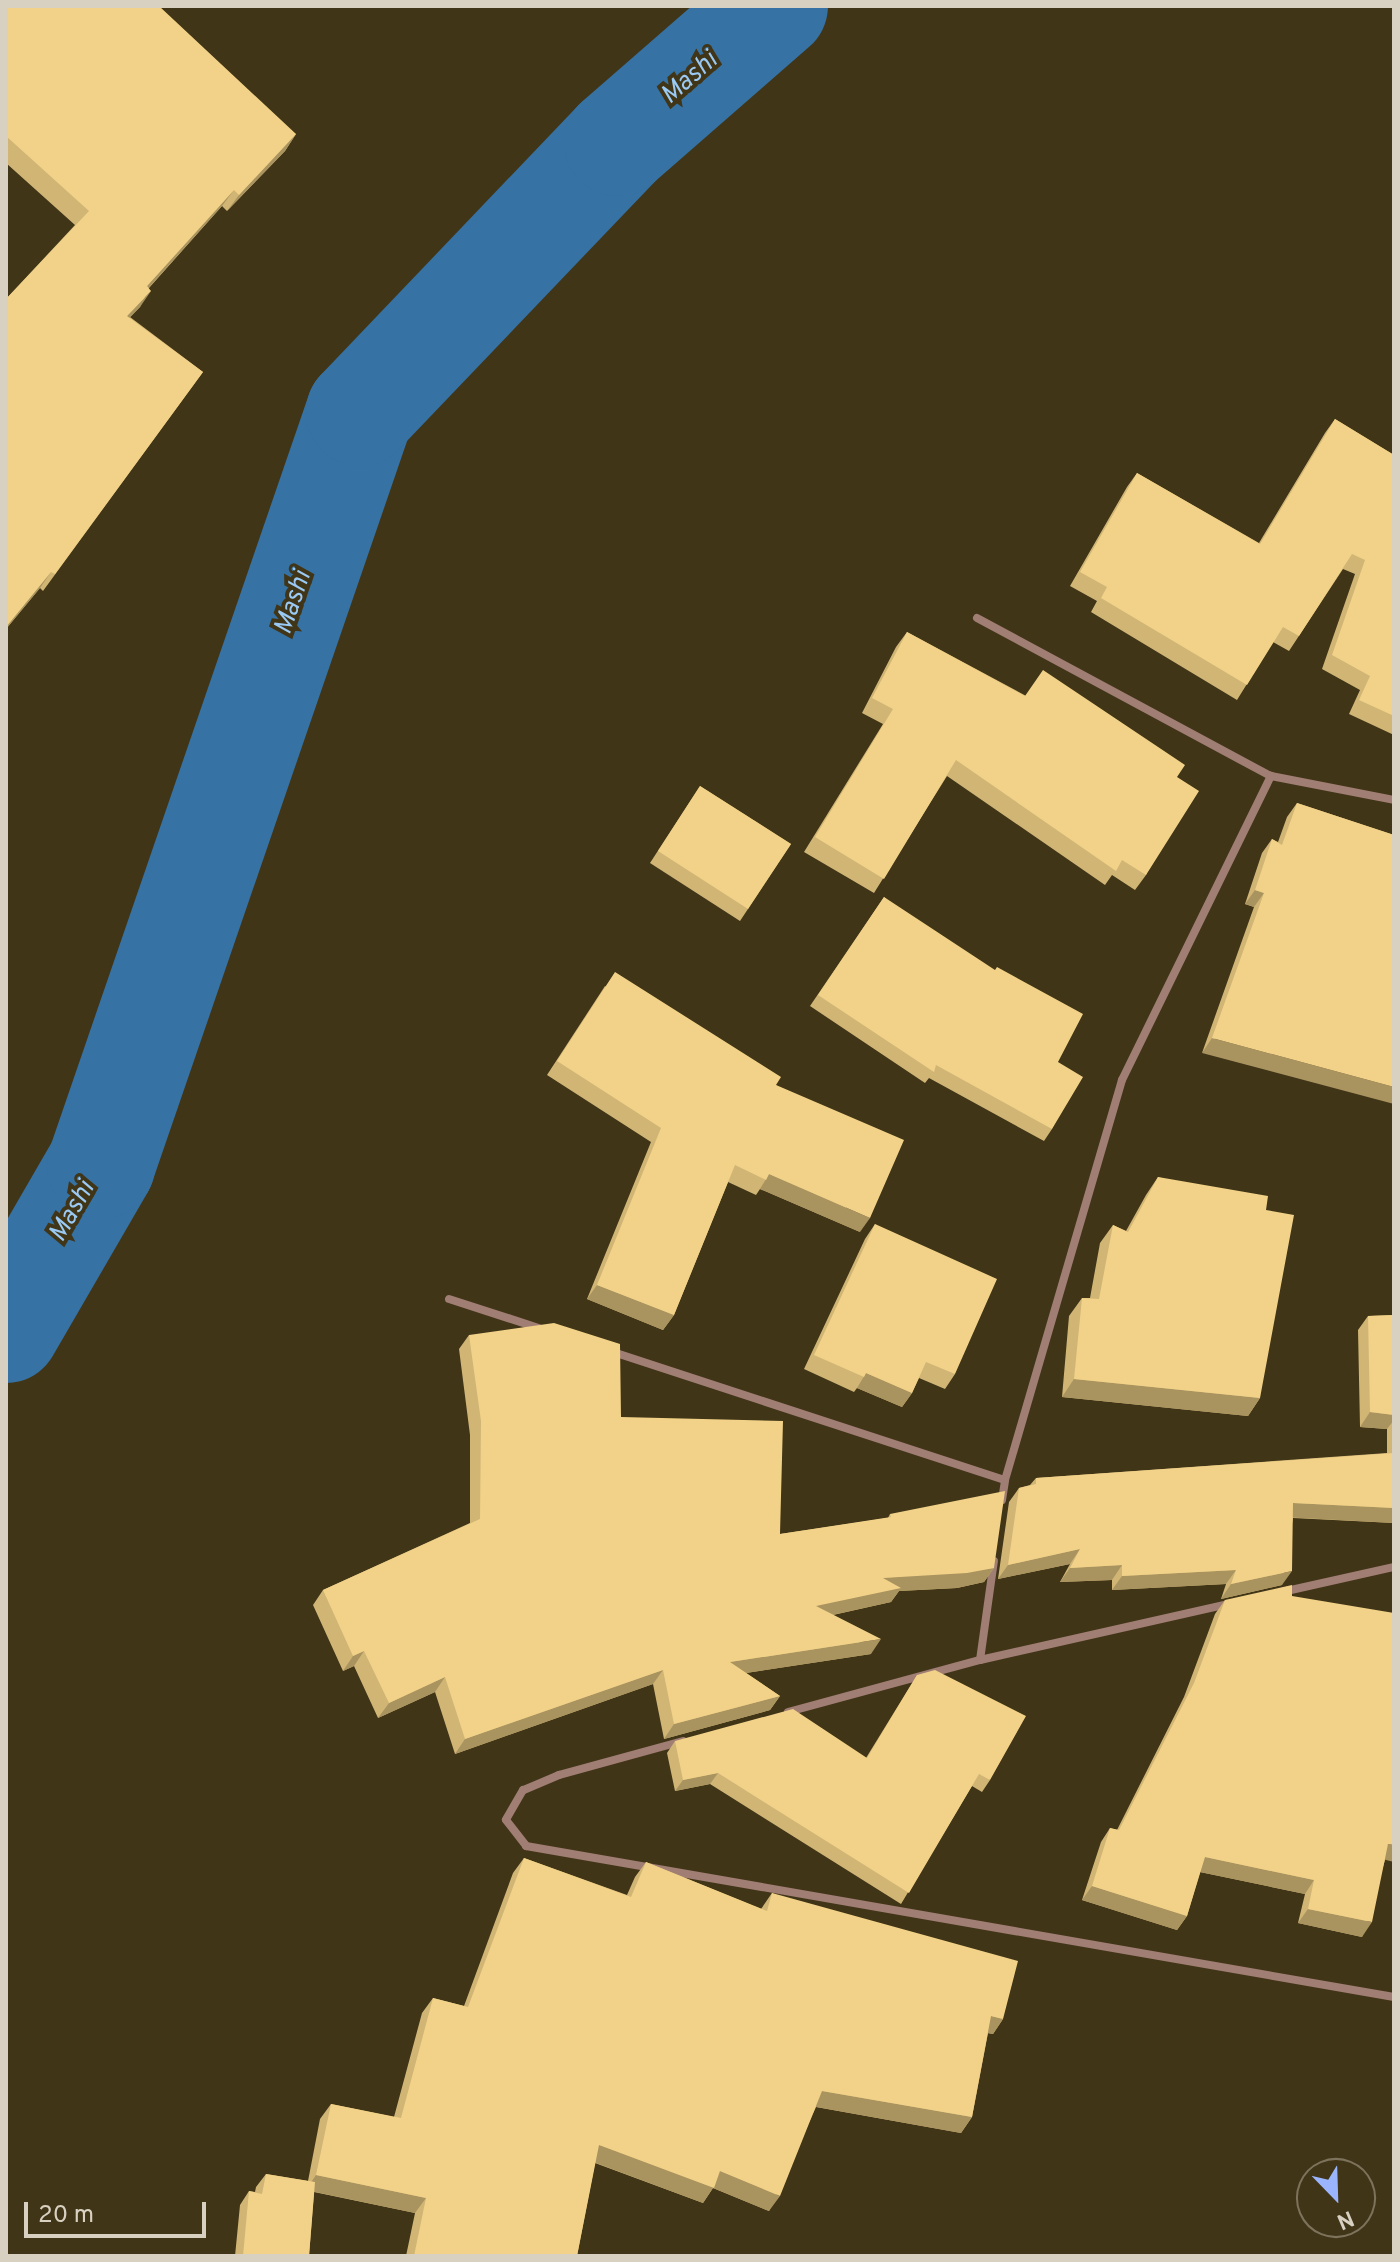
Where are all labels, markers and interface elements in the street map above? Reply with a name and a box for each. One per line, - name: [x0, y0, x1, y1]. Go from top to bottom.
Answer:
- water label: Mashi: [655, 46, 725, 112]
- water label: Mashi: [269, 567, 319, 639]
- water label: Mashi: [43, 1176, 103, 1248]
- north arrow: [1296, 2158, 1376, 2238]
- scale bar: [28, 2186, 210, 2236]
- text: 20 m: [38, 2201, 94, 2231]
- text: N: [1332, 2203, 1357, 2234]

